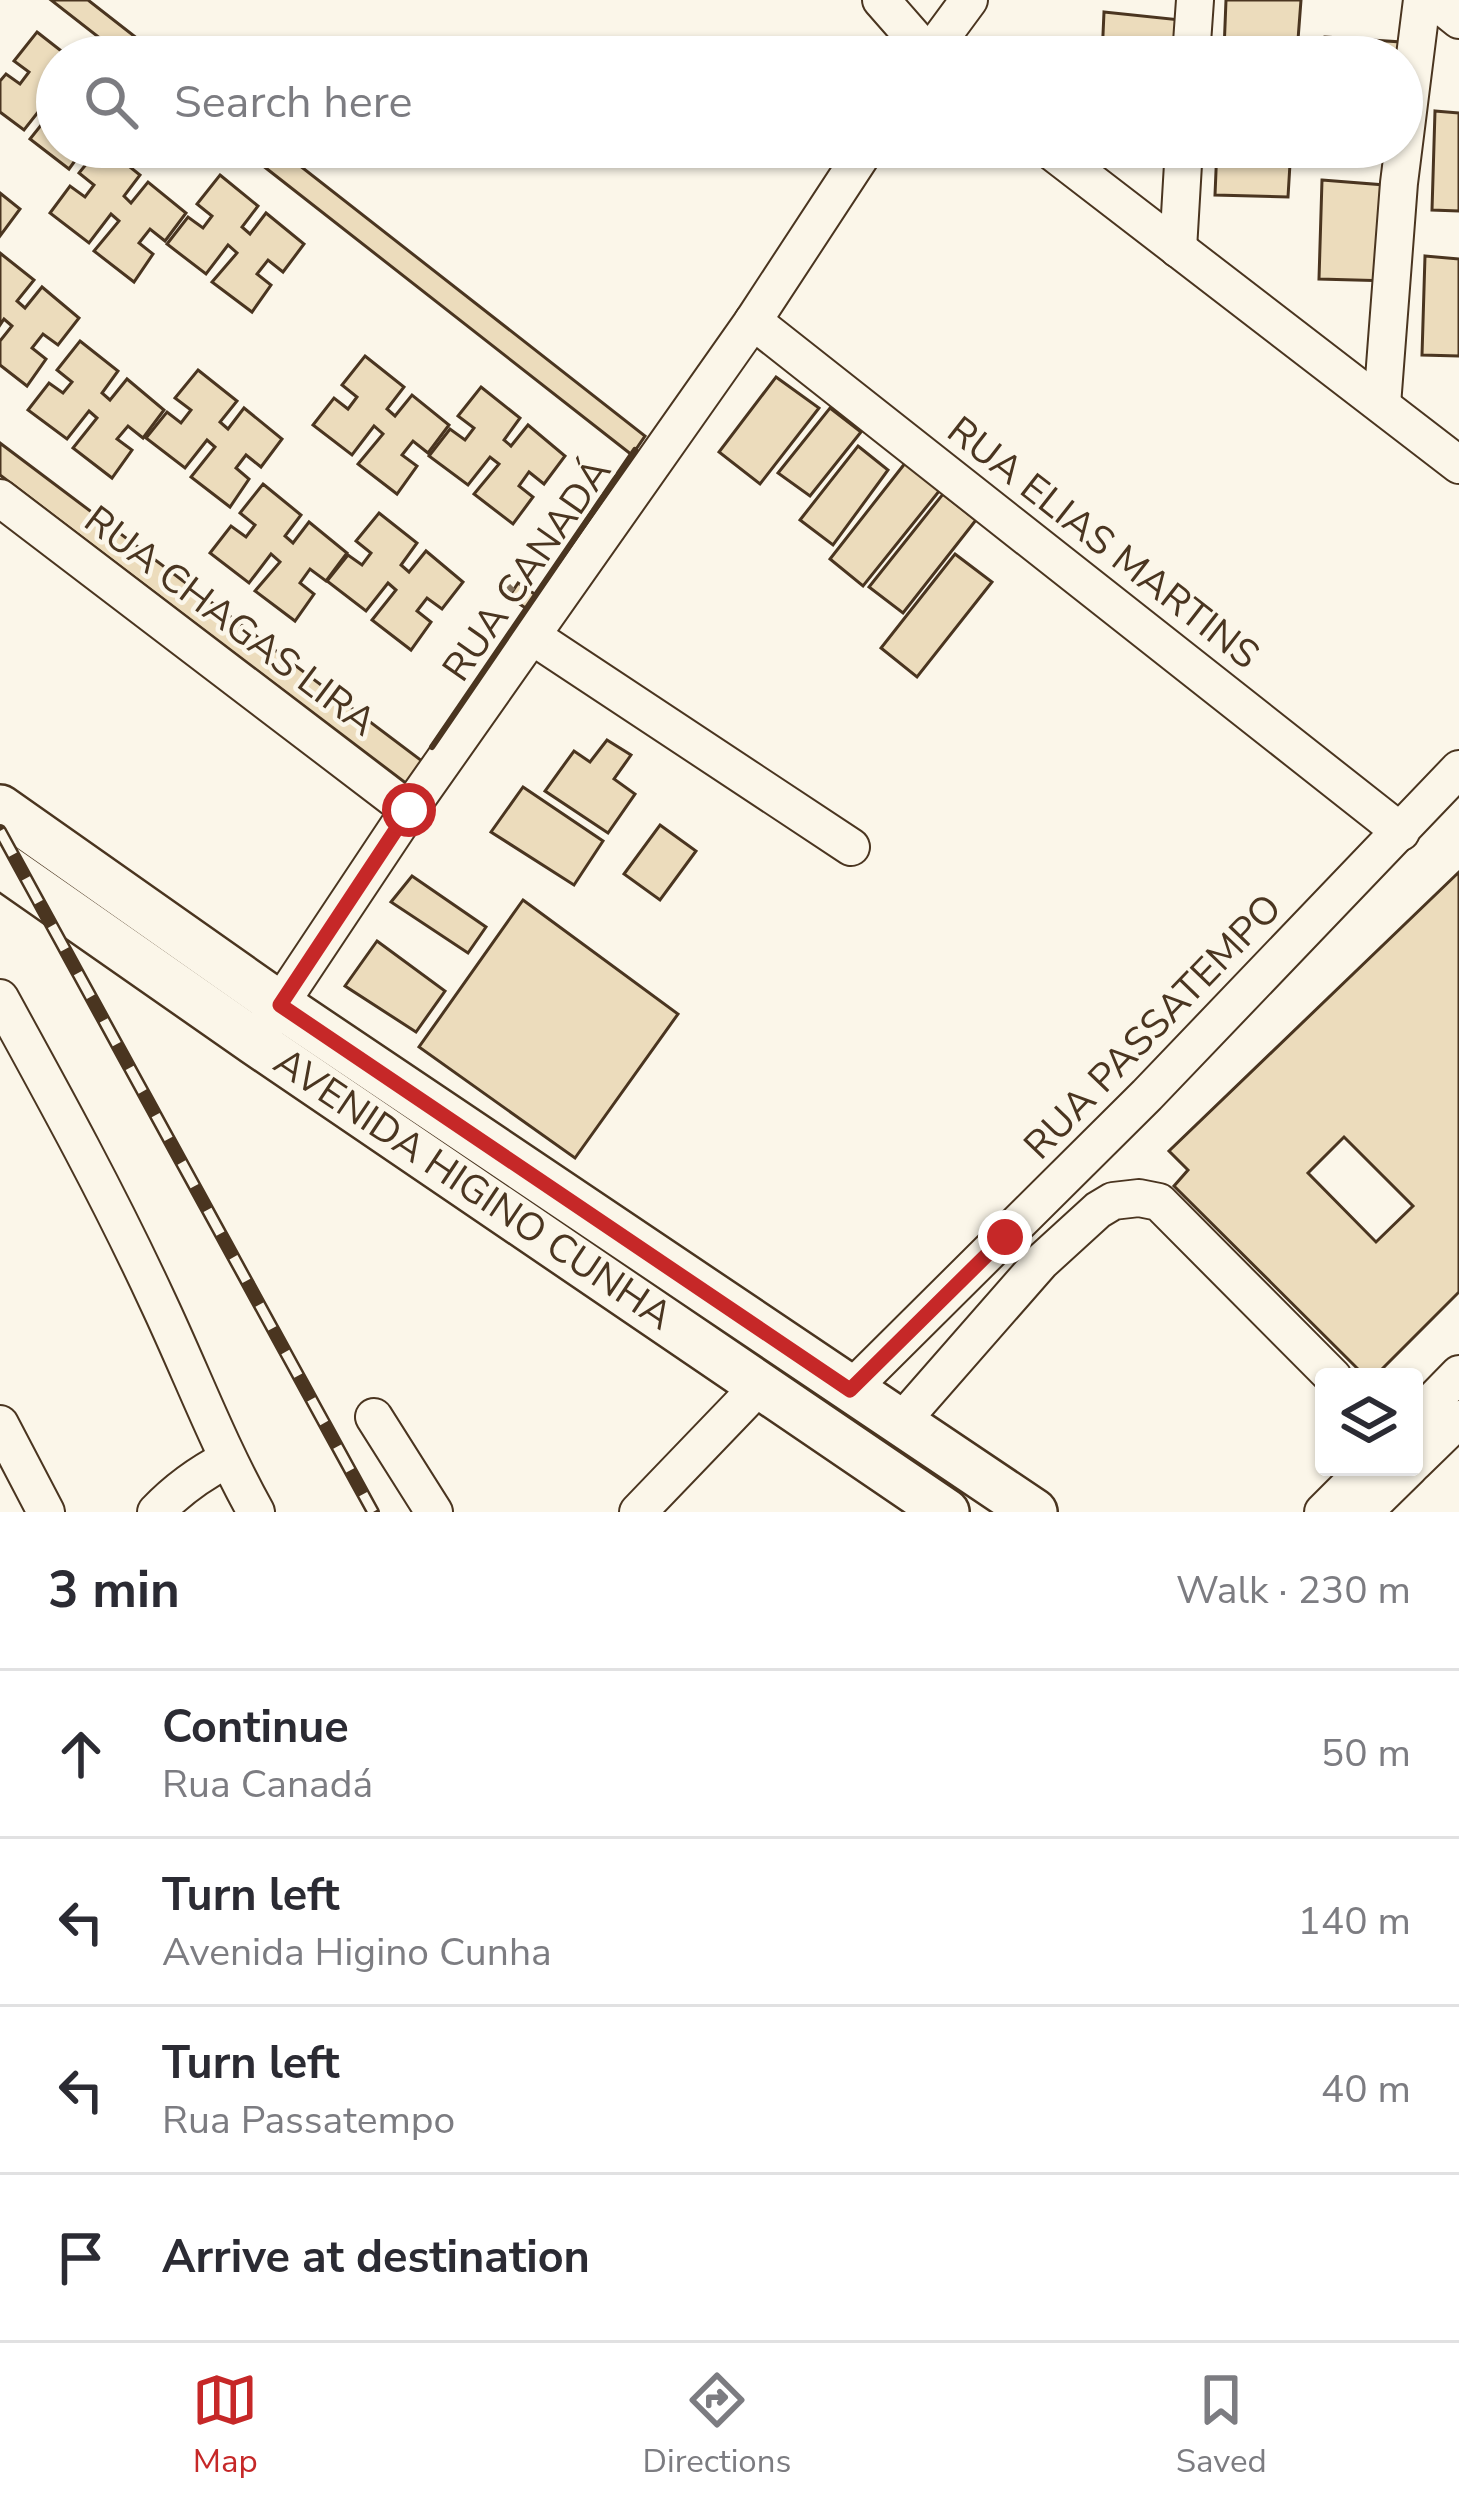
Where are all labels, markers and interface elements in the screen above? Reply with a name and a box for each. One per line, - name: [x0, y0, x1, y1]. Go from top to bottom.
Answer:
- search box: [36, 36, 1423, 168]
- icon: search: [78, 69, 144, 135]
- text: Search here: [174, 72, 413, 133]
- street label: RUA ELIAS MARTINS: [936, 404, 1270, 682]
- street label: RUA CANADÁ: [430, 448, 624, 692]
- street label: RUA CHAGAS LIRA: [73, 494, 387, 748]
- route start: [382, 783, 436, 837]
- street label: RUA PASSATEMPO: [1012, 883, 1294, 1171]
- street label: AVENIDA HIGINO CUNHA: [263, 1036, 683, 1342]
- route end: [978, 1210, 1032, 1264]
- map controls: [1315, 1368, 1423, 1476]
- button: layers: [1315, 1368, 1423, 1476]
- text: 3 min: [48, 1555, 180, 1625]
- text: Walk · 230 m: [1176, 1564, 1411, 1617]
- text: Continue: [162, 1697, 349, 1758]
- icon: ahead: [48, 1721, 114, 1787]
- text: 50 m: [1321, 1727, 1411, 1780]
- text: Rua Canadá: [162, 1758, 373, 1811]
- text: Turn left: [162, 1865, 340, 1926]
- icon: left: [48, 1889, 114, 1955]
- text: 140 m: [1297, 1895, 1411, 1948]
- text: Avenida Higino Cunha: [162, 1926, 552, 1979]
- text: Turn left: [162, 2033, 340, 2094]
- icon: left: [48, 2057, 114, 2123]
- text: 40 m: [1321, 2063, 1411, 2116]
- text: Rua Passatempo: [162, 2094, 455, 2147]
- icon: arrive: [48, 2225, 114, 2291]
- text: Arrive at destination: [162, 2227, 590, 2288]
- tab: Map: [192, 2367, 258, 2484]
- tab: Directions: [643, 2367, 791, 2484]
- tab: Saved: [1176, 2367, 1267, 2484]

